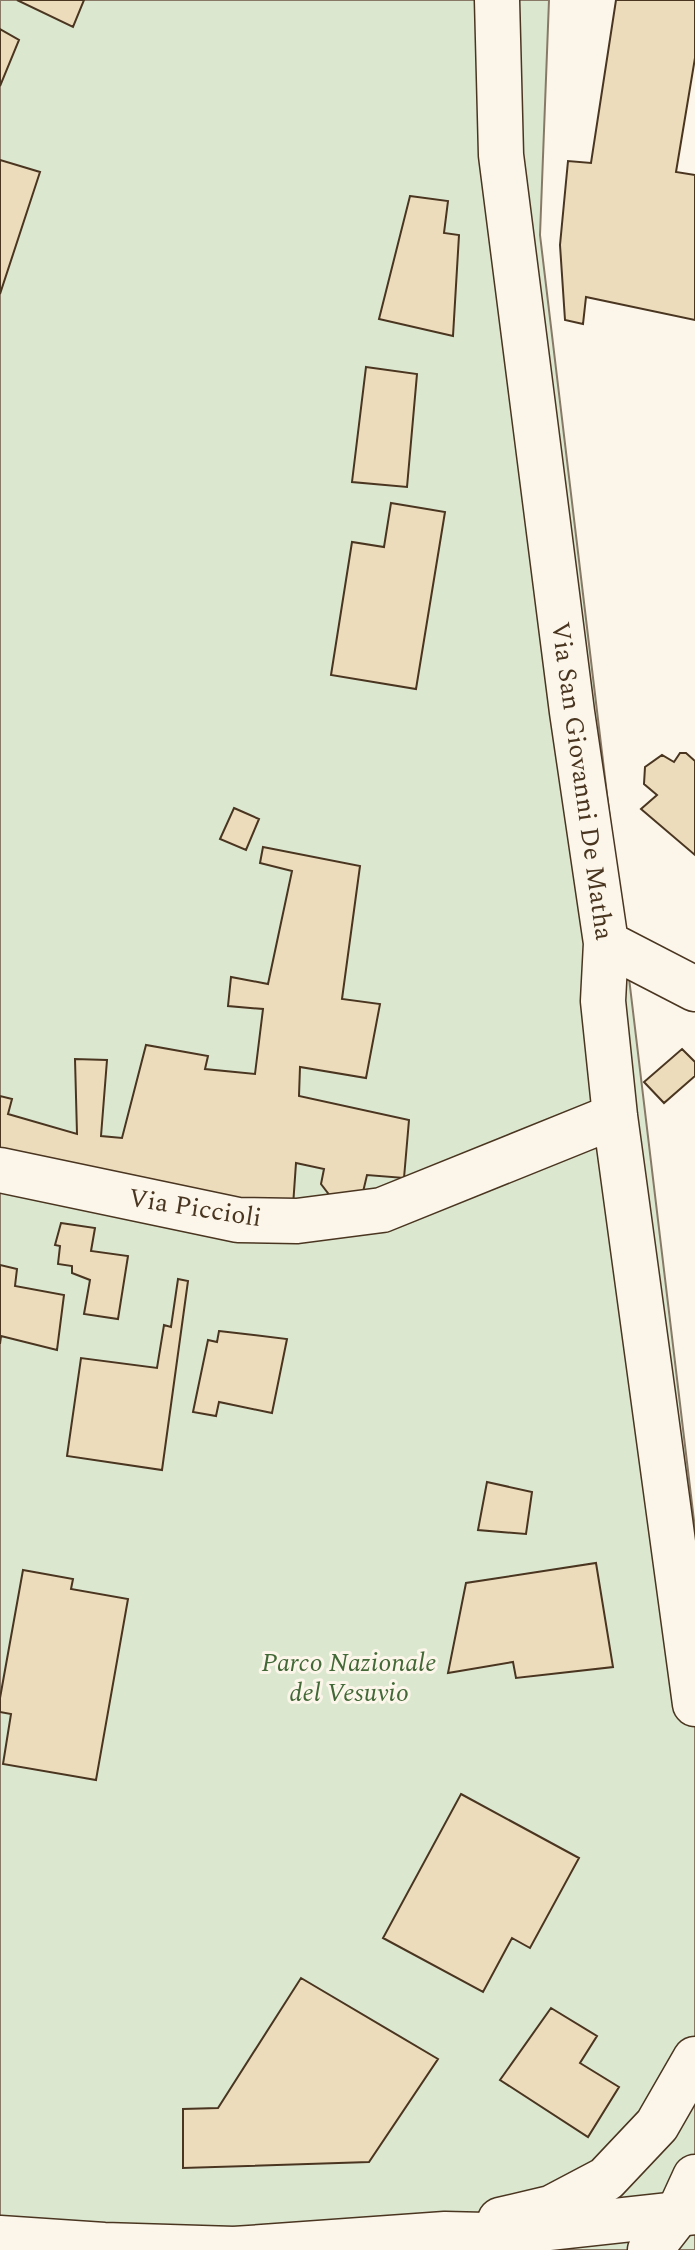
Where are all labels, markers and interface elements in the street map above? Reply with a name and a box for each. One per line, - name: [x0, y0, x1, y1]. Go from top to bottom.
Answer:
- street label: Via San Giovanni De Matha: [540, 619, 624, 943]
- street label: Via Piccioli: [126, 1178, 264, 1238]
- park label: Parco Nazionale del Vesuvio: [262, 1643, 436, 1713]

